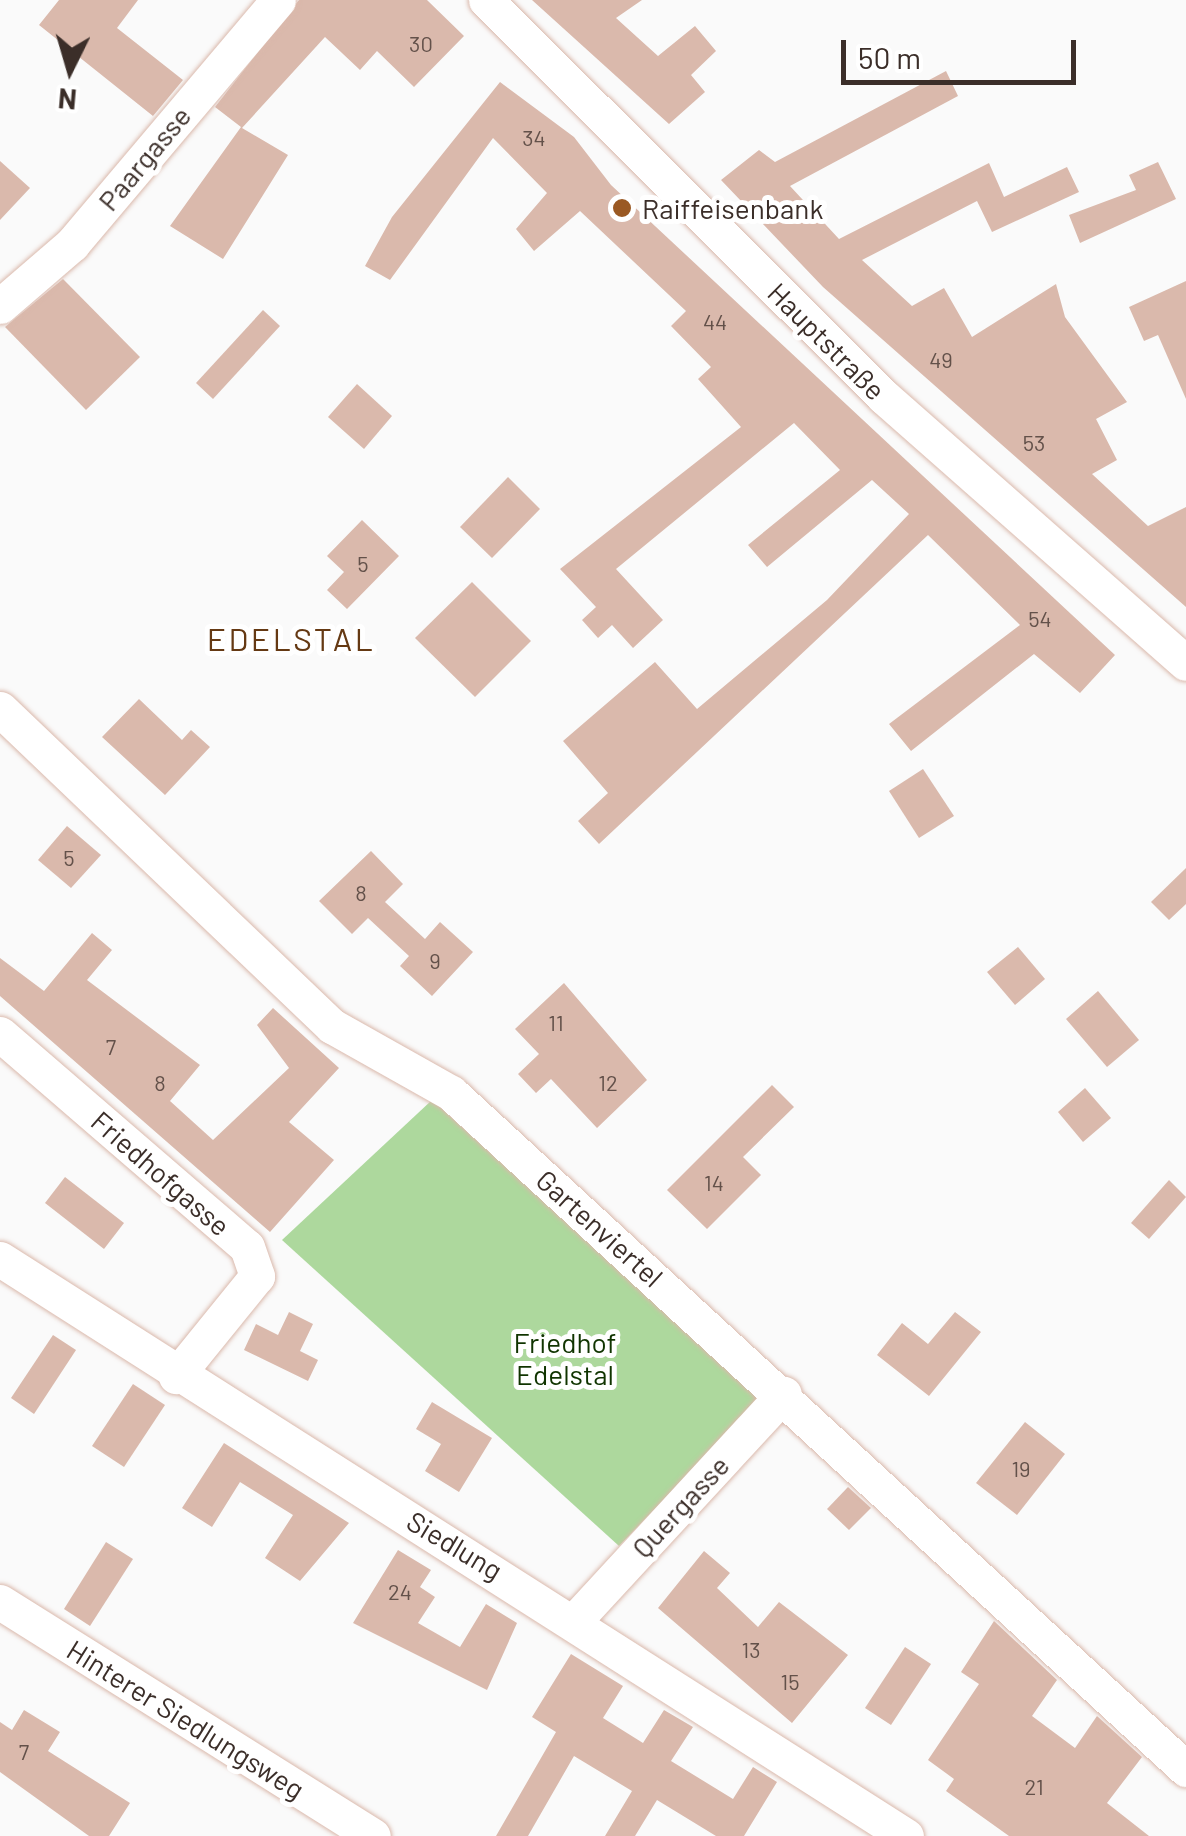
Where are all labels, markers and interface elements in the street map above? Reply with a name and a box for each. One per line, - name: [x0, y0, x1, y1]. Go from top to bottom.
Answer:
- north arrow: [20, 20, 120, 120]
- scale bar: [846, 20, 1081, 82]
- house number: 30: [409, 31, 433, 57]
- text: 50 m: [858, 39, 921, 75]
- text: N: [57, 82, 78, 118]
- street label: Paargasse: [91, 99, 197, 217]
- house number: 34: [522, 125, 546, 151]
- place label: Raiffeisenbank: [642, 191, 823, 225]
- marker: Raiffeisenbank: [611, 197, 633, 219]
- street label: Hauptstraße: [761, 275, 893, 407]
- house number: 44: [703, 309, 727, 335]
- house number: 49: [929, 347, 953, 373]
- house number: 53: [1023, 430, 1045, 456]
- house number: 5: [357, 551, 369, 577]
- house number: 54: [1028, 606, 1052, 632]
- district label: EDELSTAL: [207, 619, 375, 657]
- house number: 5: [63, 845, 75, 871]
- house number: 8: [355, 880, 367, 906]
- house number: 9: [429, 948, 441, 974]
- house number: 11: [548, 1010, 564, 1036]
- house number: 7: [106, 1034, 116, 1060]
- house number: 8: [154, 1070, 166, 1096]
- house number: 12: [598, 1070, 618, 1096]
- street label: Friedhofgasse: [85, 1104, 237, 1242]
- street label: Gartenviertel: [530, 1162, 670, 1294]
- house number: 14: [704, 1170, 724, 1196]
- park label: Friedhof Edelstal: [513, 1325, 617, 1391]
- street label: Quergasse: [625, 1448, 735, 1564]
- house number: 19: [1011, 1456, 1031, 1482]
- street label: Siedlung: [401, 1504, 509, 1586]
- house number: 24: [388, 1579, 412, 1605]
- street label: Hinterer Siedlungsweg: [61, 1632, 311, 1806]
- house number: 13: [741, 1637, 761, 1663]
- house number: 15: [780, 1669, 800, 1695]
- house number: 7: [19, 1739, 29, 1765]
- house number: 21: [1024, 1774, 1044, 1800]

